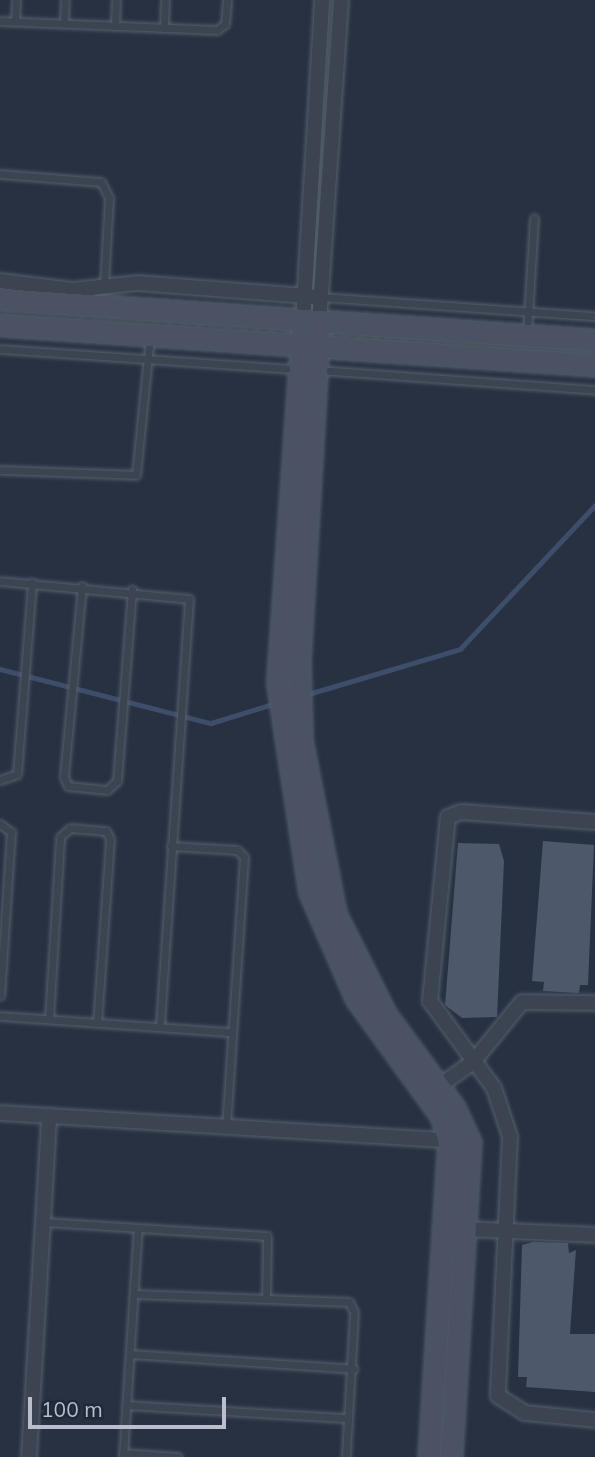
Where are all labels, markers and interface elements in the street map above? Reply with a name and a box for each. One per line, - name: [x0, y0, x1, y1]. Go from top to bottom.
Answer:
- scale bar: [32, 1384, 229, 1428]
- text: 100 m: [41, 1396, 103, 1422]

